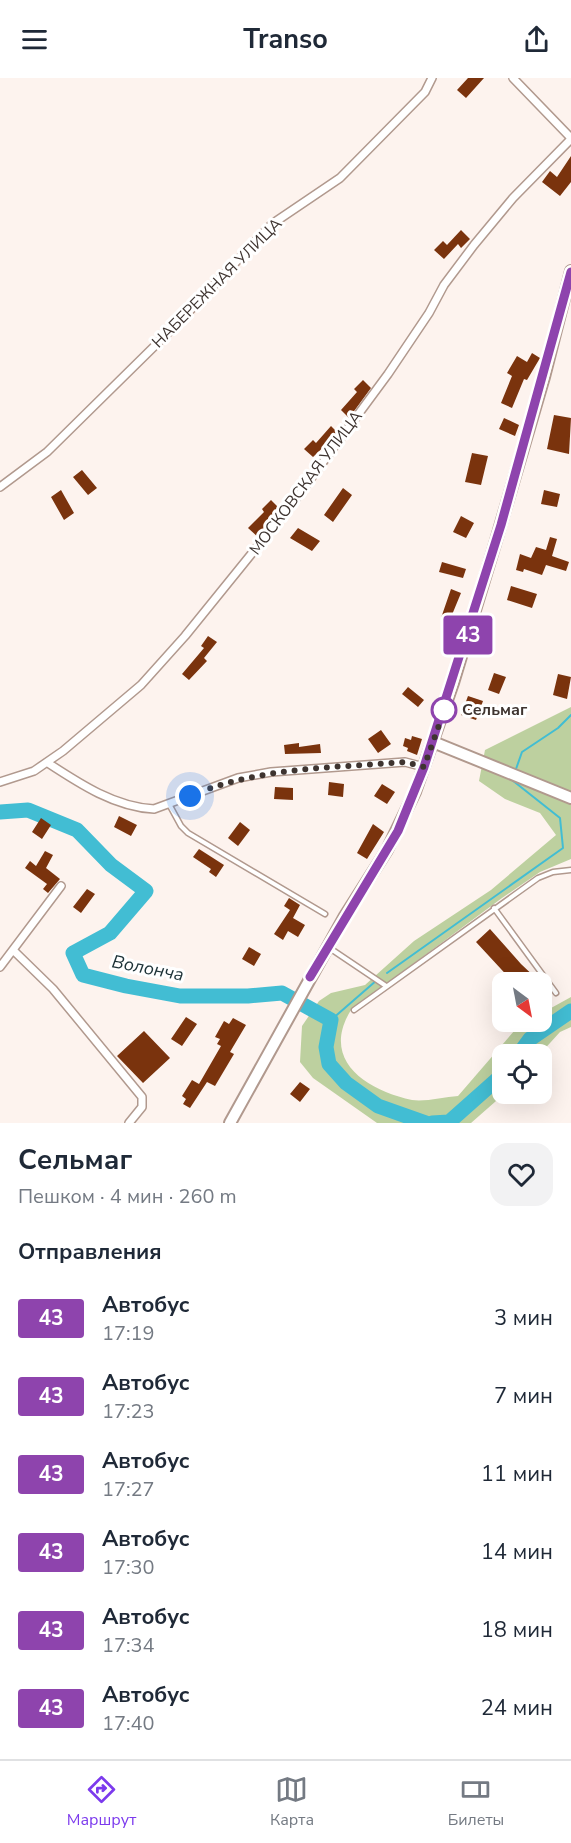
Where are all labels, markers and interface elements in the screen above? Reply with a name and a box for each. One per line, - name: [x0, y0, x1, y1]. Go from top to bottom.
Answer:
- text: Transo: [243, 21, 328, 58]
- icon: menu: [18, 23, 51, 56]
- icon: share: [520, 23, 553, 56]
- street label: НАБЕРЕЖНАЯ УЛИЦА: [147, 213, 287, 353]
- street label: МОСКОВСКАЯ УЛИЦА: [244, 406, 368, 560]
- line badge: 43: [441, 616, 495, 654]
- text: 43: [455, 621, 481, 649]
- marker: Сельмаг: [431, 697, 457, 723]
- place label: Сельмаг: [462, 699, 528, 721]
- your location: [175, 781, 205, 811]
- water label: Волонча: [110, 949, 186, 987]
- north arrow: [492, 972, 552, 1032]
- map controls: [492, 972, 552, 1104]
- button: locate: [492, 1044, 552, 1104]
- text: Сельмаг: [18, 1141, 132, 1179]
- button: heart: [490, 1143, 553, 1206]
- text: Пешком · 4 мин · 260 m: [18, 1183, 237, 1210]
- text: Отправления: [18, 1237, 162, 1267]
- text: Автобус: [102, 1290, 190, 1320]
- text: 3 мин: [494, 1303, 553, 1333]
- text: 43: [38, 1304, 64, 1332]
- text: 17:19: [102, 1320, 155, 1347]
- text: Автобус: [102, 1368, 190, 1398]
- text: 7 мин: [494, 1381, 553, 1411]
- text: 43: [38, 1382, 64, 1410]
- text: 17:23: [102, 1398, 155, 1425]
- text: Автобус: [102, 1446, 190, 1476]
- text: 11 мин: [481, 1459, 553, 1489]
- text: 43: [38, 1460, 64, 1488]
- text: 17:27: [102, 1476, 155, 1503]
- text: Автобус: [102, 1524, 190, 1554]
- text: 14 мин: [481, 1537, 553, 1567]
- text: 43: [38, 1538, 64, 1566]
- text: 17:30: [102, 1554, 155, 1581]
- text: Автобус: [102, 1602, 190, 1632]
- text: 18 мин: [481, 1615, 553, 1645]
- text: 43: [38, 1616, 64, 1644]
- text: 17:34: [102, 1632, 155, 1659]
- text: Автобус: [102, 1680, 190, 1710]
- text: 24 мин: [481, 1693, 553, 1723]
- text: 43: [38, 1694, 64, 1722]
- text: 17:40: [102, 1710, 155, 1737]
- tab: Маршрут: [67, 1773, 136, 1831]
- tab: Карта: [270, 1773, 314, 1831]
- tab: Билеты: [448, 1773, 504, 1831]

